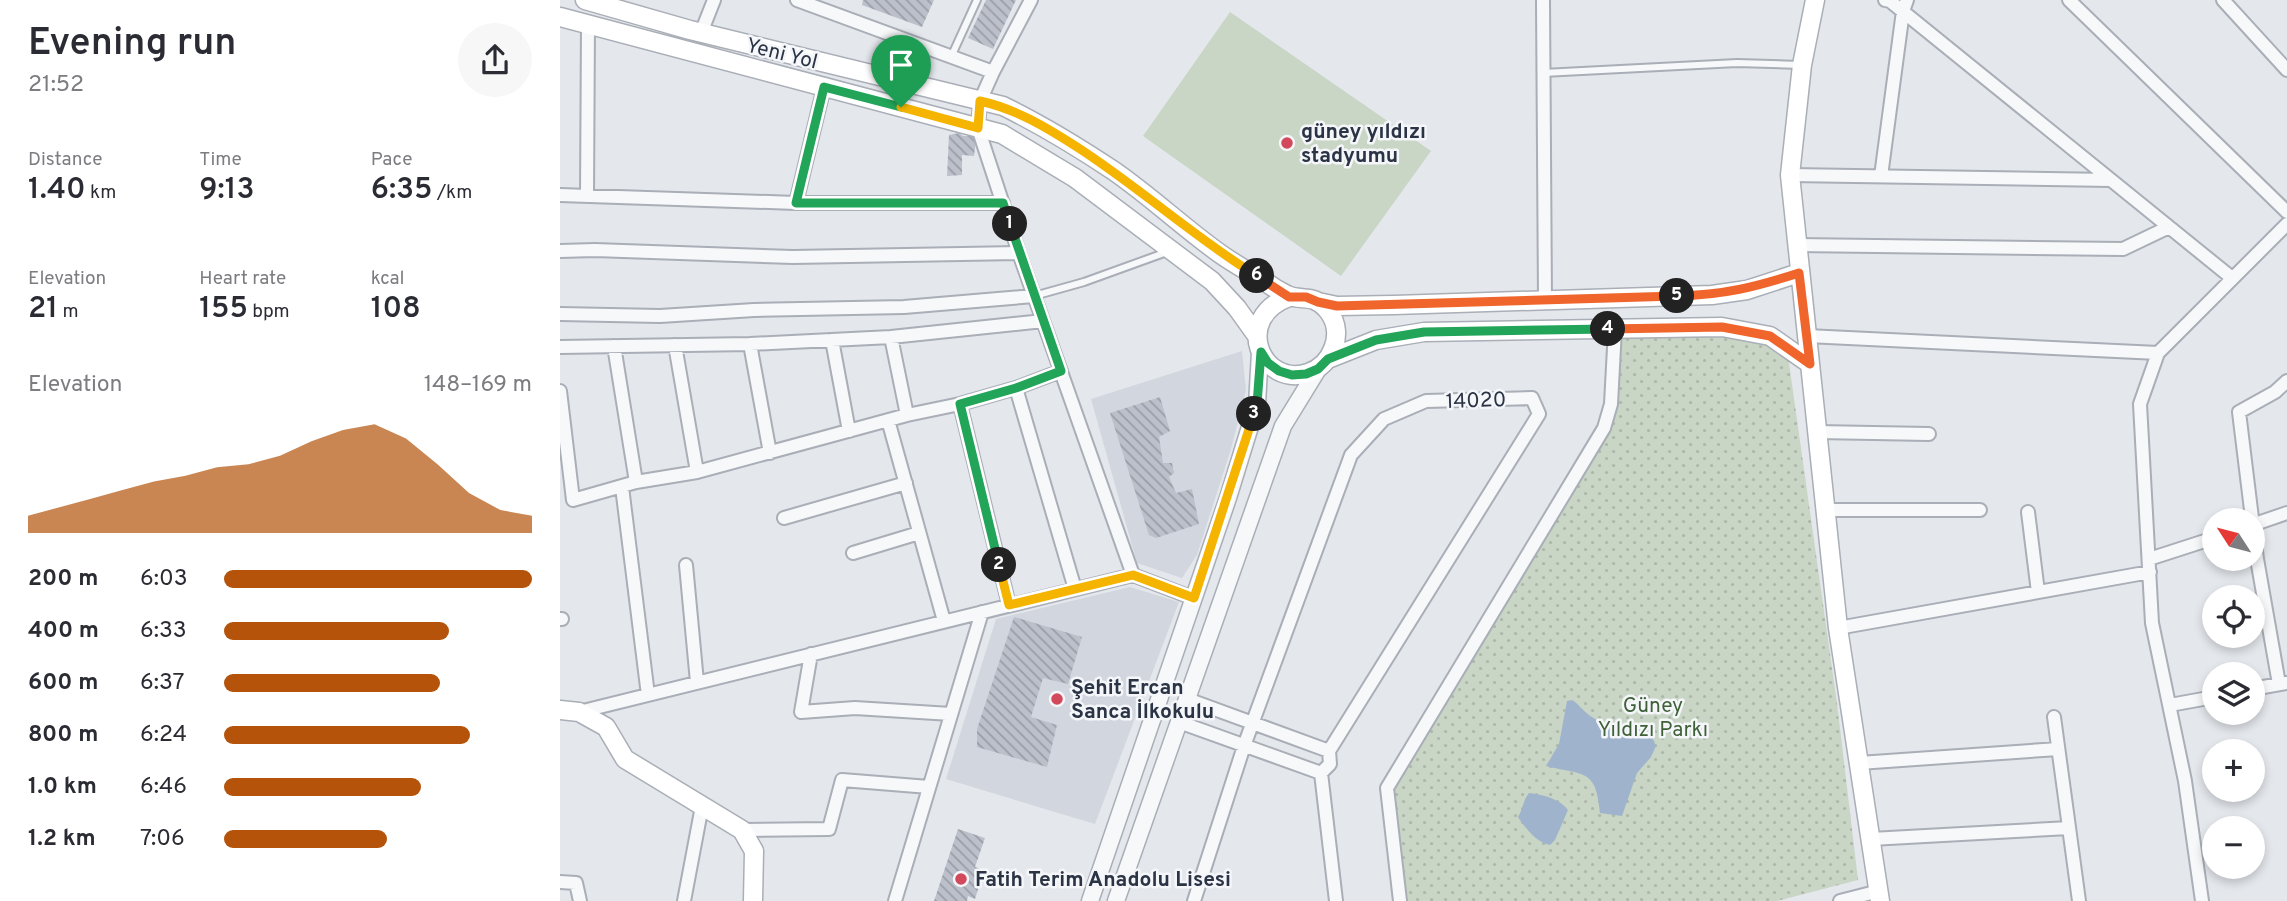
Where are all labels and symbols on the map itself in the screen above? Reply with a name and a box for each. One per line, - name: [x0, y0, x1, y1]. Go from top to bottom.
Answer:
- street label: Yeni Yol: [743, 33, 820, 76]
- pin: [871, 35, 931, 107]
- place label: güney yıldızı stadyumu: [1301, 119, 1426, 170]
- marker: güney yıldızı stadyumu: [1279, 135, 1295, 151]
- pin: 1: [993, 206, 1028, 242]
- pin: 6: [1240, 258, 1274, 294]
- pin: 5: [1660, 278, 1694, 314]
- pin: 4: [1590, 312, 1626, 346]
- street label: 14020: [1445, 387, 1507, 416]
- pin: 3: [1236, 396, 1272, 432]
- north arrow: [2202, 508, 2264, 570]
- pin: 2: [982, 548, 1017, 582]
- place label: Şehit Ercan Sanca İlkokulu: [1071, 675, 1214, 726]
- marker: Şehit Ercan Sanca İlkokulu: [1049, 691, 1065, 707]
- park label: Güney Yıldızı Parkı: [1598, 693, 1708, 744]
- place label: Fatih Terim Anadolu Lisesi: [975, 867, 1231, 894]
- marker: Fatih Terim Anadolu Lisesi: [953, 871, 969, 887]

